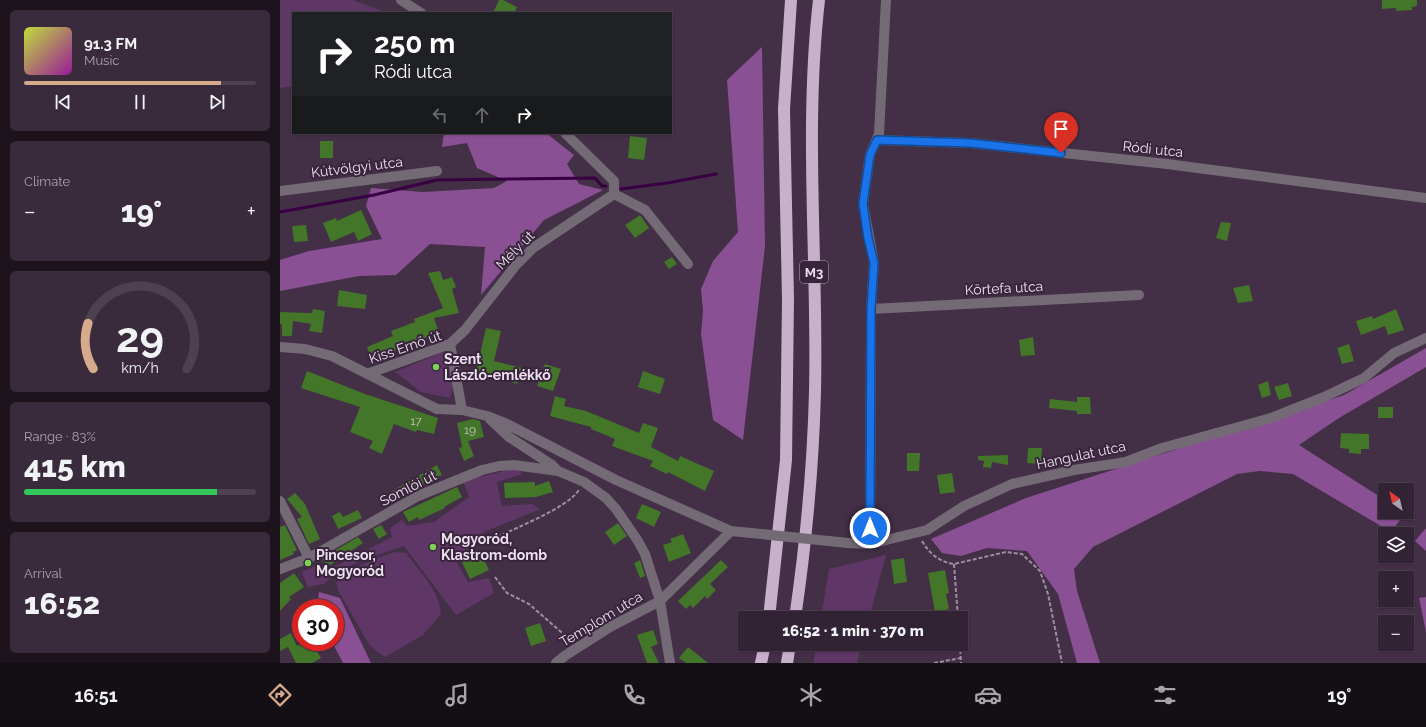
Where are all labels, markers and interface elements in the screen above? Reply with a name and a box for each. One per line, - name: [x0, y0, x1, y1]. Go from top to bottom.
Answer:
- text: 250 m: [374, 27, 455, 60]
- icon: right: [308, 28, 360, 80]
- text: 91.3 FM: [84, 35, 137, 53]
- text: Music: [84, 53, 119, 68]
- text: Ródi utca: [374, 61, 452, 82]
- icon: previous: [52, 91, 74, 113]
- icon: pause: [129, 91, 151, 113]
- icon: next: [206, 91, 228, 113]
- icon: left: [429, 104, 451, 126]
- icon: ahead: [471, 104, 493, 126]
- icon: right: [513, 104, 535, 126]
- pin: [1044, 112, 1078, 153]
- icon: arrive: [1050, 118, 1072, 140]
- street label: Ródi utca: [1122, 138, 1184, 160]
- street label: Kútvölgyi utca: [310, 153, 404, 181]
- text: Climate: [24, 174, 70, 189]
- text: 19°: [121, 194, 162, 229]
- text: −: [24, 198, 36, 224]
- text: +: [247, 198, 256, 224]
- street label: Mély út: [492, 227, 538, 273]
- road number: M3: [800, 261, 828, 283]
- street label: Körtefa utca: [964, 278, 1044, 298]
- text: 29: [116, 313, 164, 362]
- street label: Kiss Ernő út: [367, 327, 444, 367]
- place label: Szent László-emlékkő: [444, 351, 551, 383]
- text: km/h: [121, 360, 159, 376]
- marker: Szent László-emlékkő: [431, 362, 441, 372]
- house number: 17: [410, 414, 422, 428]
- house number: 19: [464, 423, 476, 437]
- text: Range · 83%: [24, 429, 96, 444]
- street label: Hangulat utca: [1035, 438, 1127, 472]
- text: 415 km: [24, 449, 126, 484]
- street label: Somlói út: [377, 467, 439, 509]
- north arrow: [1378, 483, 1414, 519]
- map controls: [1378, 483, 1414, 651]
- position arrow: [849, 507, 891, 549]
- button: layers: [1378, 527, 1414, 563]
- place label: Mogyoród, Klastrom-domb: [441, 531, 547, 563]
- marker: Mogyoród, Klastrom-domb: [428, 542, 438, 552]
- place label: Pincesor, Mogyoród: [316, 547, 384, 579]
- marker: Pincesor, Mogyoród: [303, 558, 313, 568]
- text: Arrival: [24, 566, 62, 581]
- button: +: [1378, 571, 1414, 607]
- text: 16:52: [24, 586, 100, 621]
- street label: Templom utca: [557, 588, 645, 650]
- speed limit sign: 30: [292, 599, 344, 651]
- button: −: [1378, 615, 1414, 651]
- text: 16:52 · 1 min · 370 m: [782, 622, 924, 640]
- icon: directions: [266, 681, 294, 709]
- icon: music: [443, 681, 471, 709]
- icon: phone: [620, 681, 648, 709]
- icon: climate: [797, 681, 825, 709]
- icon: car: [974, 681, 1002, 709]
- icon: filters: [1151, 681, 1179, 709]
- text: 16:51: [74, 685, 118, 706]
- text: 19°: [1327, 685, 1351, 706]

